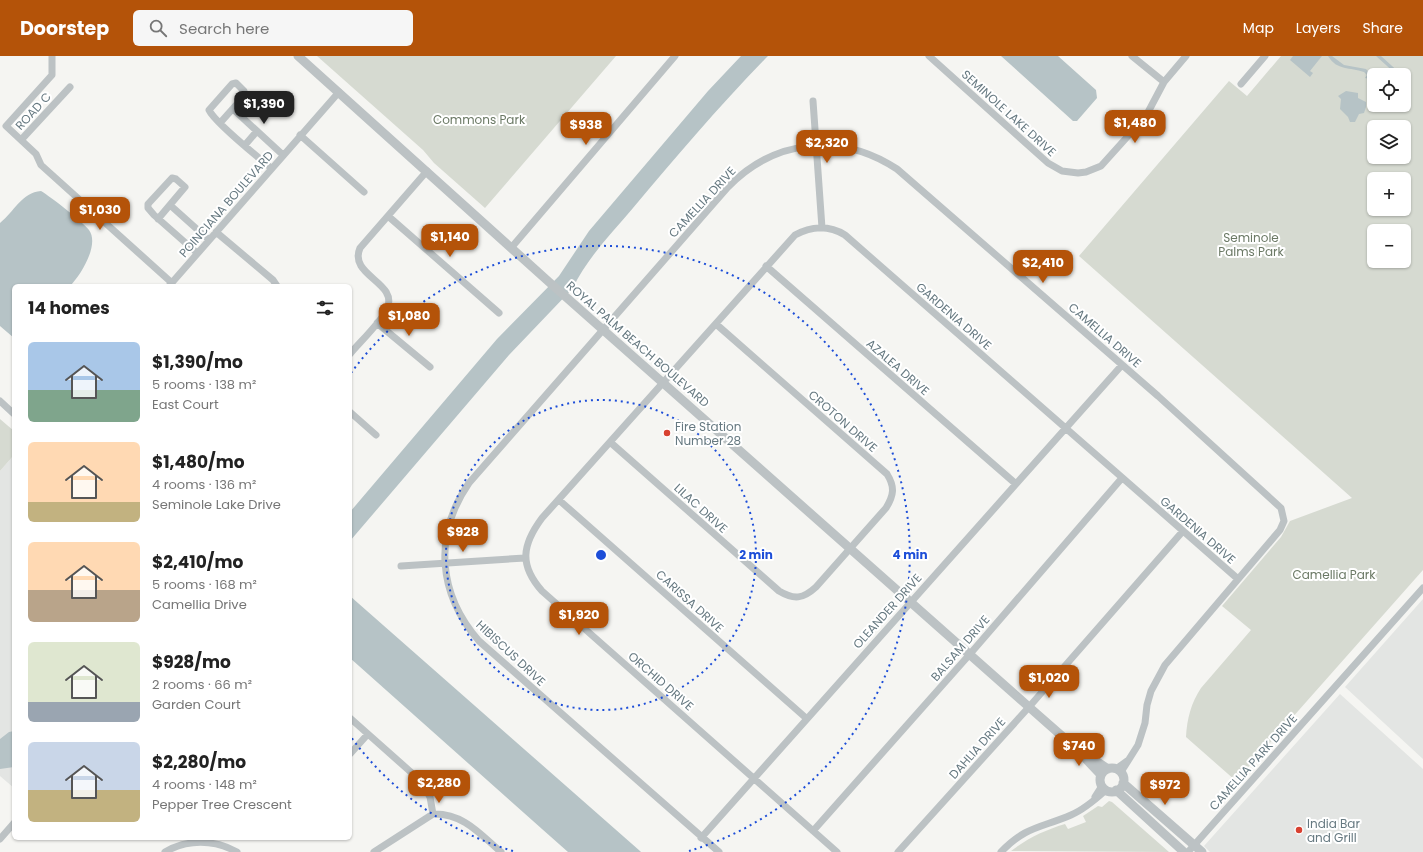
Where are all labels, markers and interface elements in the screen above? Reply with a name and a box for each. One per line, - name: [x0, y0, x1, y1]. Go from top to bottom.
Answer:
- search box: [133, 10, 413, 46]
- text: Doorstep: [20, 15, 109, 42]
- icon: search: [147, 17, 169, 39]
- text: Search here: [179, 18, 269, 39]
- text: Map: [1243, 18, 1274, 38]
- text: Layers: [1296, 18, 1340, 38]
- text: Share: [1362, 18, 1403, 38]
- street label: SEMINOLE LAKE DRIVE: [958, 66, 1060, 160]
- map controls: [1367, 68, 1411, 268]
- button: locate: [1367, 68, 1411, 112]
- street label: ROAD C: [11, 88, 55, 134]
- pin: $1,390: [231, 91, 297, 125]
- text: $1,390: [243, 94, 285, 113]
- pin: $1,480: [1102, 110, 1168, 144]
- park label: Commons Park: [433, 111, 526, 128]
- pin: $938: [562, 112, 610, 146]
- text: $1,480: [1114, 113, 1156, 132]
- text: $938: [570, 115, 602, 134]
- button: layers: [1367, 120, 1411, 164]
- pin: $2,320: [794, 130, 860, 164]
- text: $2,320: [805, 133, 849, 152]
- street label: POINCIANA BOULEVARD: [175, 147, 277, 261]
- street label: CAMELLIA DRIVE: [665, 163, 739, 241]
- button: +: [1367, 172, 1411, 216]
- pin: $1,030: [67, 197, 133, 231]
- text: $1,030: [79, 200, 121, 219]
- pin: $1,140: [417, 224, 483, 258]
- button: −: [1367, 224, 1411, 268]
- text: $1,140: [430, 227, 470, 246]
- park label: Seminole Palms Park: [1218, 229, 1285, 260]
- pin: $2,410: [1010, 250, 1076, 284]
- text: $2,410: [1022, 253, 1064, 272]
- street label: ROYAL PALM BEACH BOULEVARD: [563, 277, 713, 411]
- street label: GARDENIA DRIVE: [913, 278, 995, 354]
- text: 14 homes: [28, 296, 110, 320]
- icon: filters: [314, 297, 336, 319]
- street label: CAMELLIA DRIVE: [1065, 299, 1145, 371]
- pin: $1,080: [376, 303, 442, 337]
- text: $1,080: [388, 306, 430, 325]
- street label: AZALEA DRIVE: [863, 335, 933, 399]
- text: $1,390/mo: [152, 350, 243, 374]
- icon: home: [60, 358, 108, 406]
- text: 5 rooms · 138 m²: [152, 375, 256, 394]
- street label: CROTON DRIVE: [805, 386, 881, 456]
- text: East Court: [152, 395, 219, 414]
- place label: Fire Station Number 28: [675, 418, 741, 449]
- marker: Fire Station Number 28: [662, 428, 672, 438]
- text: $1,480/mo: [152, 450, 245, 474]
- icon: home: [60, 458, 108, 506]
- text: 4 rooms · 136 m²: [152, 475, 256, 494]
- street label: LILAC DRIVE: [670, 479, 732, 537]
- street label: GARDENIA DRIVE: [1157, 492, 1239, 568]
- text: Seminole Lake Drive: [152, 495, 281, 514]
- pin: $928: [439, 519, 487, 553]
- text: $928: [447, 522, 479, 541]
- text: 2 min: [739, 546, 773, 563]
- text: 4 min: [892, 546, 928, 563]
- centre of rings: [594, 548, 608, 562]
- text: $2,410/mo: [152, 550, 243, 574]
- icon: home: [60, 558, 108, 606]
- street label: CARISSA DRIVE: [652, 566, 728, 636]
- park label: Camellia Park: [1292, 566, 1376, 583]
- street label: OLEANDER DRIVE: [849, 570, 925, 652]
- text: 5 rooms · 168 m²: [152, 575, 257, 594]
- text: Camellia Drive: [152, 595, 247, 614]
- pin: $1,920: [546, 602, 612, 636]
- text: $1,920: [558, 605, 600, 624]
- street label: BALSAM DRIVE: [927, 611, 993, 685]
- street label: HIBISCUS DRIVE: [473, 616, 549, 690]
- street label: ORCHID DRIVE: [625, 648, 697, 714]
- text: $928/mo: [152, 650, 231, 674]
- icon: home: [60, 658, 108, 706]
- pin: $1,020: [1016, 665, 1082, 699]
- text: $1,020: [1028, 668, 1070, 687]
- text: 2 rooms · 66 m²: [152, 675, 252, 694]
- text: Garden Court: [152, 695, 241, 714]
- street label: CAMELLIA PARK DRIVE: [1205, 710, 1301, 814]
- street label: DAHLIA DRIVE: [945, 714, 1009, 782]
- pin: $740: [1055, 733, 1103, 767]
- text: $740: [1063, 736, 1095, 755]
- text: $2,280/mo: [152, 750, 246, 774]
- icon: home: [60, 758, 108, 806]
- pin: $2,280: [406, 770, 472, 804]
- pin: $972: [1141, 772, 1189, 806]
- text: $2,280: [417, 773, 461, 792]
- text: 4 rooms · 148 m²: [152, 775, 257, 794]
- text: $972: [1150, 775, 1180, 794]
- text: Pepper Tree Crescent: [152, 795, 292, 814]
- place label: India Bar and Grill: [1307, 815, 1360, 846]
- marker: India Bar and Grill: [1294, 825, 1304, 835]

